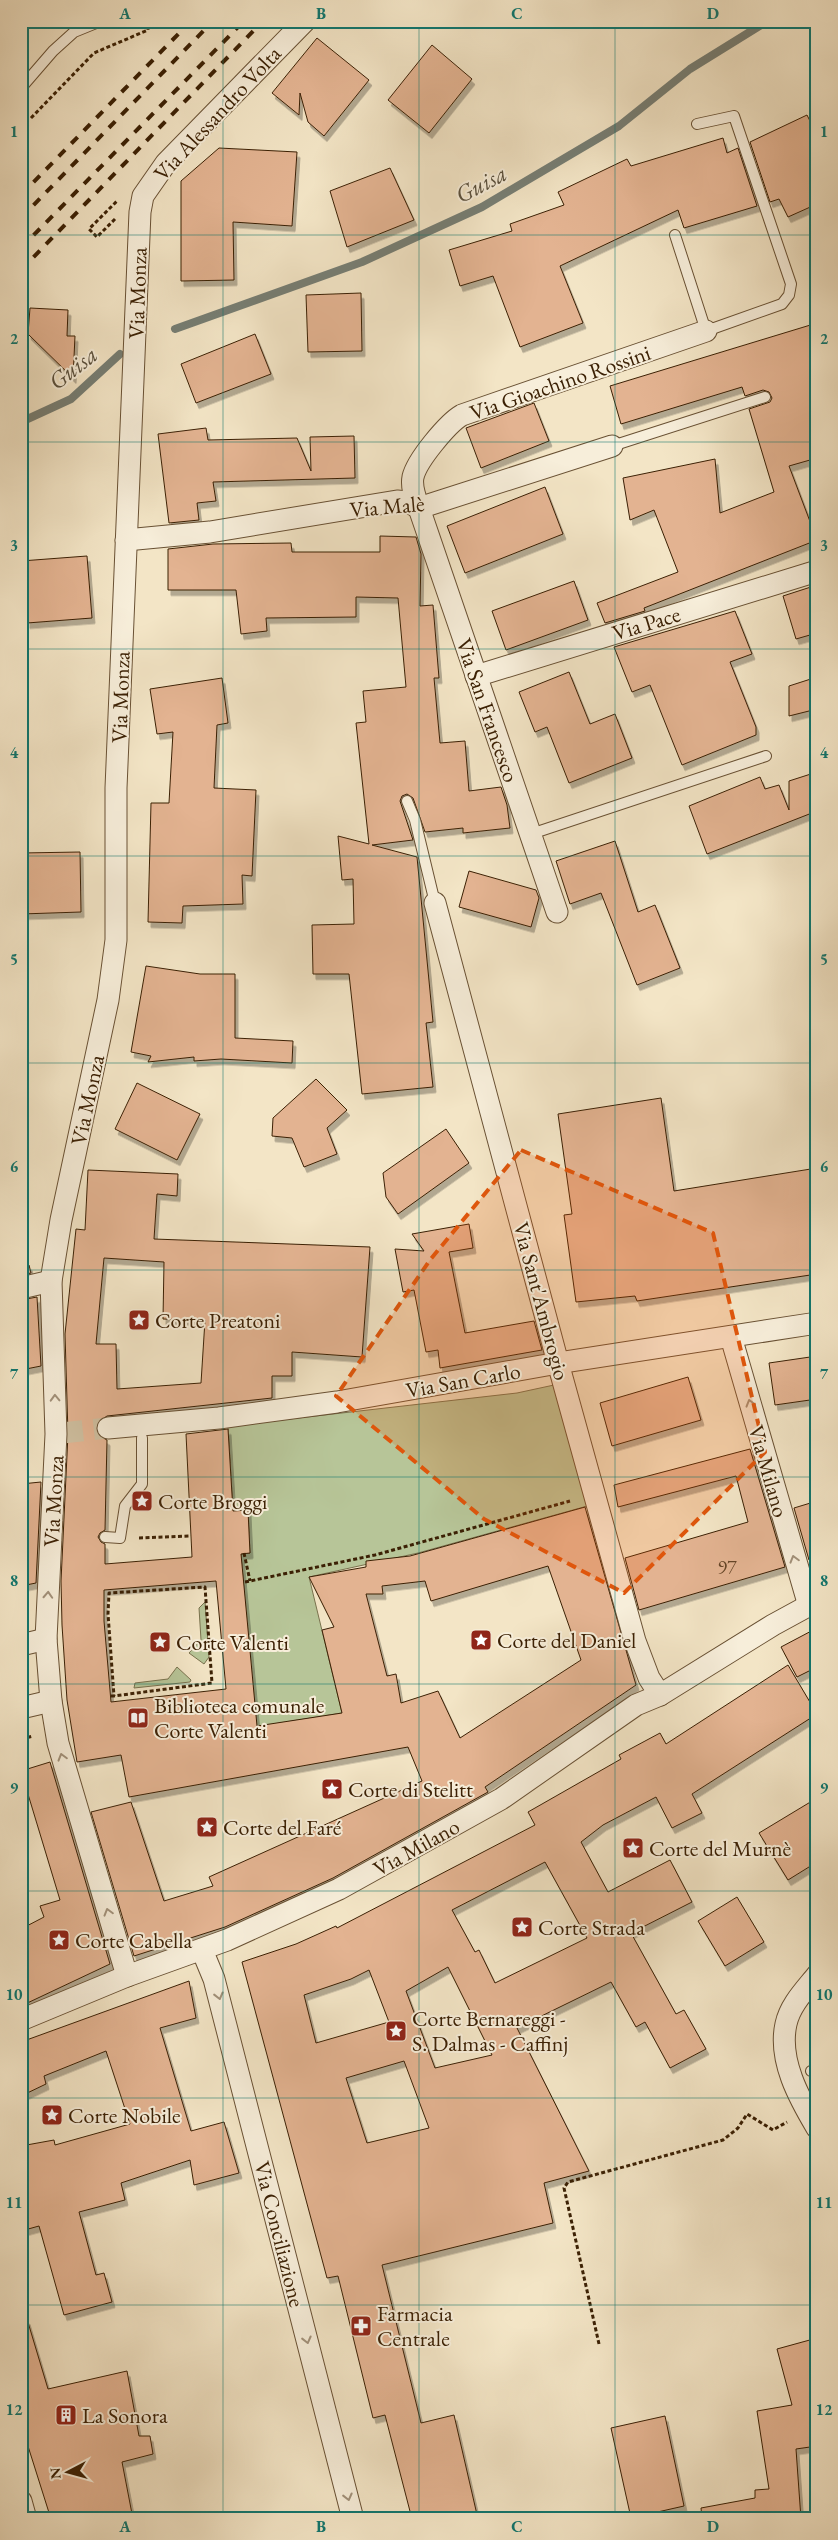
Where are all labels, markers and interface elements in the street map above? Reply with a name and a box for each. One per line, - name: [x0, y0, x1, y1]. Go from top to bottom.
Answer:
- text: A: [118, 3, 131, 24]
- text: B: [316, 3, 326, 24]
- text: C: [511, 3, 523, 24]
- text: D: [707, 3, 719, 24]
- street label: Via Alessandro Volta: [147, 39, 288, 187]
- text: 1: [10, 121, 18, 142]
- text: 1: [820, 121, 828, 142]
- water label: Guisa: [450, 157, 512, 210]
- street label: Via Monza: [121, 246, 154, 339]
- text: 2: [10, 328, 19, 349]
- text: 2: [820, 328, 829, 349]
- street label: Via Gioachino Rossini: [466, 338, 654, 427]
- water label: Guisa: [42, 339, 104, 396]
- street label: Via Malè: [348, 489, 426, 524]
- text: 3: [10, 535, 18, 556]
- text: 3: [820, 535, 828, 556]
- street label: Via Pace: [609, 599, 684, 648]
- street label: Via San Francesco: [449, 634, 526, 786]
- street label: Via Monza: [104, 650, 137, 743]
- text: 4: [10, 742, 19, 763]
- text: 4: [820, 742, 829, 763]
- text: 5: [10, 949, 18, 970]
- text: 5: [820, 949, 828, 970]
- street label: Via Monza: [64, 1052, 111, 1148]
- text: 6: [10, 1156, 19, 1177]
- text: 6: [820, 1156, 829, 1177]
- street label: Via Sant'Ambrogio: [506, 1219, 577, 1384]
- place label: Corte Preatoni: [155, 1306, 280, 1335]
- place icon: Corte Preatoni: [127, 1308, 151, 1332]
- street label: Via San Carlo: [404, 1356, 523, 1405]
- text: 7: [10, 1363, 19, 1384]
- text: 7: [820, 1363, 829, 1384]
- one-way arrow: [49, 1394, 60, 1402]
- one-way arrow: [745, 1399, 755, 1407]
- street label: Via Milano: [742, 1422, 796, 1521]
- street label: Via Monza: [37, 1454, 70, 1548]
- place label: Corte Broggi: [158, 1487, 267, 1516]
- place icon: Corte Broggi: [130, 1489, 154, 1513]
- house number: 97: [717, 1554, 737, 1580]
- one-way arrow: [790, 1555, 800, 1564]
- text: 8: [10, 1570, 18, 1591]
- text: 8: [820, 1570, 828, 1591]
- one-way arrow: [43, 1591, 54, 1599]
- place label: Corte del Daniel: [497, 1626, 636, 1655]
- place label: Corte Valenti: [176, 1628, 289, 1657]
- place icon: Corte del Daniel: [469, 1628, 493, 1652]
- place icon: Corte Valenti: [148, 1630, 172, 1654]
- place label: Biblioteca comunale Corte Valenti: [154, 1691, 325, 1745]
- library icon: Biblioteca comunale Corte Valenti: [126, 1706, 150, 1730]
- one-way arrow: [57, 1753, 67, 1761]
- place label: Corte di Stelitt: [348, 1775, 473, 1804]
- text: 9: [10, 1777, 19, 1798]
- place icon: Corte di Stelitt: [320, 1777, 344, 1801]
- text: 9: [820, 1777, 829, 1798]
- street label: Via Milano: [368, 1812, 465, 1883]
- place label: Corte del Faré: [223, 1813, 342, 1842]
- place icon: Corte del Faré: [195, 1815, 219, 1839]
- place label: Corte del Murnè: [649, 1834, 792, 1863]
- place icon: Corte del Murnè: [621, 1836, 645, 1860]
- one-way arrow: [103, 1909, 113, 1917]
- place label: Corte Strada: [538, 1913, 645, 1942]
- place icon: Corte Strada: [510, 1915, 534, 1939]
- place label: Corte Cabella: [75, 1926, 193, 1955]
- place icon: Corte Cabella: [47, 1928, 71, 1952]
- text: 10: [6, 1984, 23, 2005]
- text: 10: [816, 1984, 833, 2005]
- one-way arrow: [213, 1992, 224, 2000]
- place label: Corte Bernareggi - S. Dalmas - Caffinj: [412, 2004, 568, 2058]
- place icon: Corte Bernareggi - S. Dalmas - Caffinj: [384, 2019, 408, 2043]
- place label: Corte Nobile: [68, 2101, 181, 2130]
- place icon: Corte Nobile: [40, 2103, 64, 2127]
- street label: Via Conciliazione: [247, 2158, 312, 2310]
- text: 11: [6, 2192, 22, 2213]
- text: 11: [816, 2192, 832, 2213]
- place label: Farmacia Centrale: [377, 2299, 453, 2353]
- pharmacy icon: Farmacia Centrale: [349, 2314, 373, 2338]
- one-way arrow: [302, 2335, 312, 2343]
- text: 12: [6, 2399, 23, 2420]
- text: 12: [816, 2399, 833, 2420]
- place label: La Sonora: [82, 2401, 168, 2430]
- building icon: La Sonora: [54, 2403, 78, 2427]
- north arrow: [42, 2448, 92, 2498]
- text: N: [45, 2466, 65, 2480]
- one-way arrow: [342, 2493, 353, 2502]
- text: A: [118, 2516, 131, 2537]
- text: B: [316, 2516, 326, 2537]
- text: C: [511, 2516, 523, 2537]
- text: D: [707, 2516, 719, 2537]

